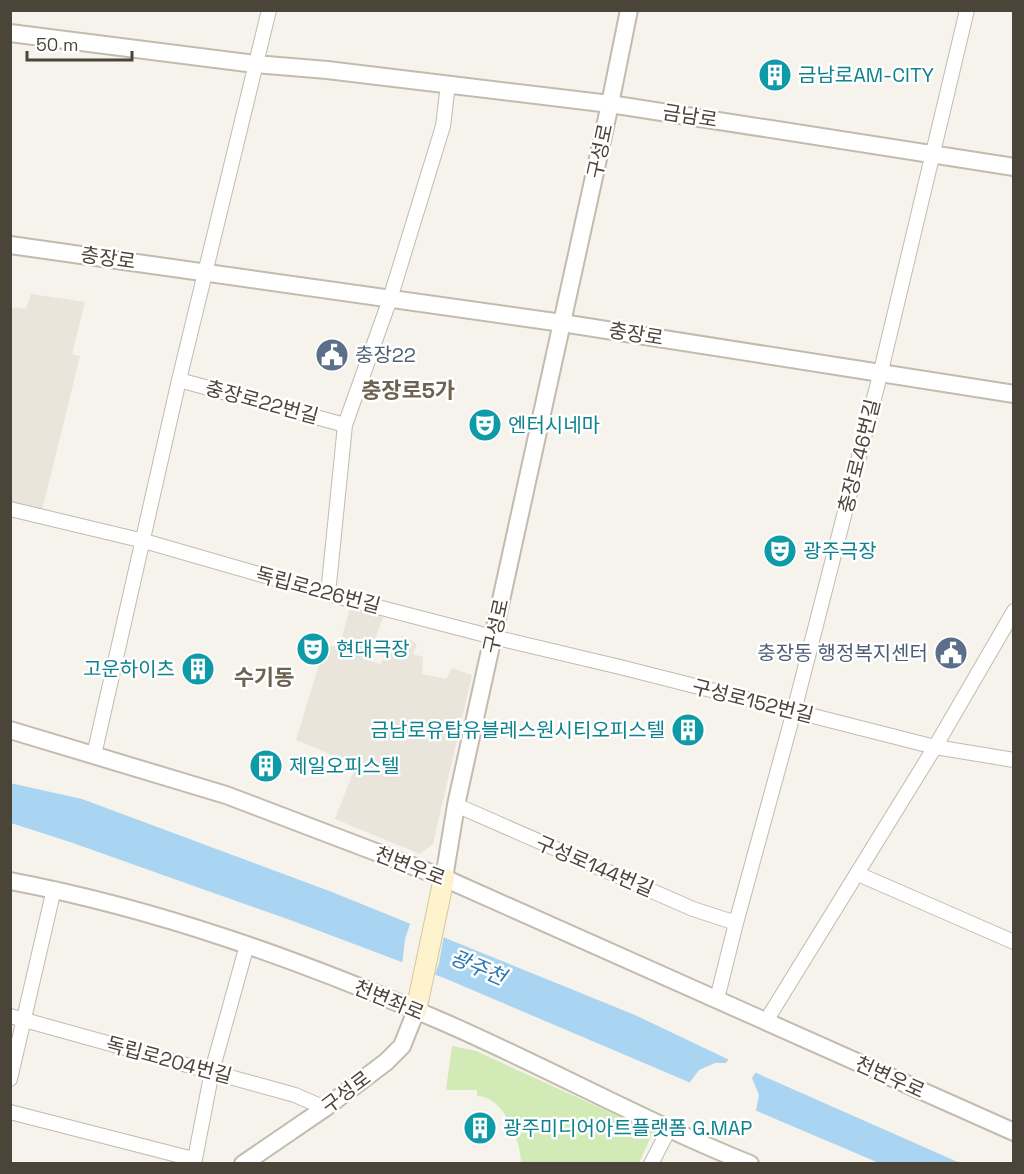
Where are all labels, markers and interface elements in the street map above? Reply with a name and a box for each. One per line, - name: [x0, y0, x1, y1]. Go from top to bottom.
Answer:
- scale bar: [27, 24, 132, 62]
- text: 50 m: [36, 33, 78, 56]
- building icon: 금남로AM-CITY: [757, 57, 793, 93]
- place label: 금남로AM-CITY: [798, 62, 934, 88]
- street label: 금남로: [661, 99, 719, 133]
- street label: 구성로: [582, 121, 618, 181]
- street label: 충장로: [79, 241, 137, 275]
- street label: 충장로: [607, 317, 665, 351]
- public building icon: 충장22: [314, 337, 350, 373]
- place label: 충장22: [355, 342, 416, 368]
- street label: 충장로22번길: [203, 374, 321, 430]
- district label: 충장로5가: [361, 376, 455, 404]
- street label: 충장로46번길: [832, 396, 886, 516]
- theatre icon: 엔터시네마: [467, 407, 503, 443]
- place label: 엔터시네마: [508, 412, 600, 438]
- theatre icon: 광주극장: [762, 533, 798, 569]
- place label: 광주극장: [803, 538, 877, 564]
- street label: 독립로226번길: [253, 561, 383, 619]
- street label: 구성로: [478, 596, 514, 656]
- theatre icon: 현대극장: [295, 631, 331, 667]
- public building icon: 충장동 행정복지센터: [933, 635, 969, 671]
- place label: 현대극장: [336, 636, 410, 662]
- place label: 충장동 행정복지센터: [757, 640, 928, 666]
- building icon: 고운하이츠: [180, 651, 216, 687]
- place label: 고운하이츠: [83, 656, 175, 682]
- district label: 수기동: [234, 663, 294, 691]
- street label: 구성로152번길: [690, 673, 816, 729]
- building icon: 금남로유탑유블레스원시티오피스텔: [670, 712, 706, 748]
- place label: 금남로유탑유블레스원시티오피스텔: [371, 717, 665, 743]
- building icon: 제일오피스텔: [248, 748, 284, 784]
- place label: 제일오피스텔: [289, 753, 399, 779]
- street label: 구성로144번길: [532, 830, 658, 902]
- street label: 천변우로: [371, 841, 449, 891]
- water label: 광주천: [446, 943, 512, 992]
- street label: 천변좌로: [350, 974, 428, 1026]
- street label: 독립로204번길: [103, 1031, 235, 1089]
- street label: 천변우로: [851, 1050, 929, 1104]
- street label: 구성로: [316, 1065, 376, 1119]
- building icon: 광주미디어아트플랫폼 G.MAP: [462, 1110, 498, 1146]
- place label: 광주미디어아트플랫폼 G.MAP: [503, 1115, 752, 1141]

